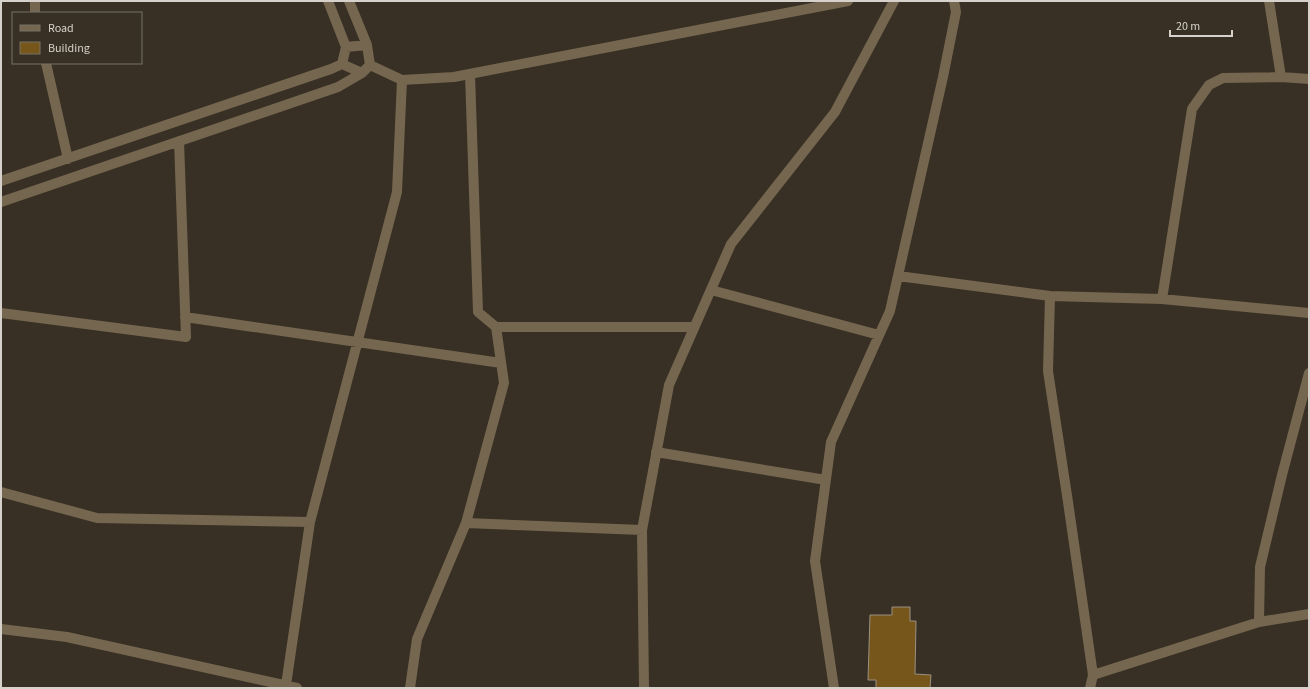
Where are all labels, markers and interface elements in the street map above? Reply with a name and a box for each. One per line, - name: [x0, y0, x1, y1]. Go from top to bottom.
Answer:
- legend: [12, 12, 142, 64]
- scale bar: [1170, 12, 1232, 38]
- text: 20 m: [1176, 18, 1200, 35]
- text: Road: [48, 20, 74, 37]
- text: Building: [48, 40, 90, 57]

